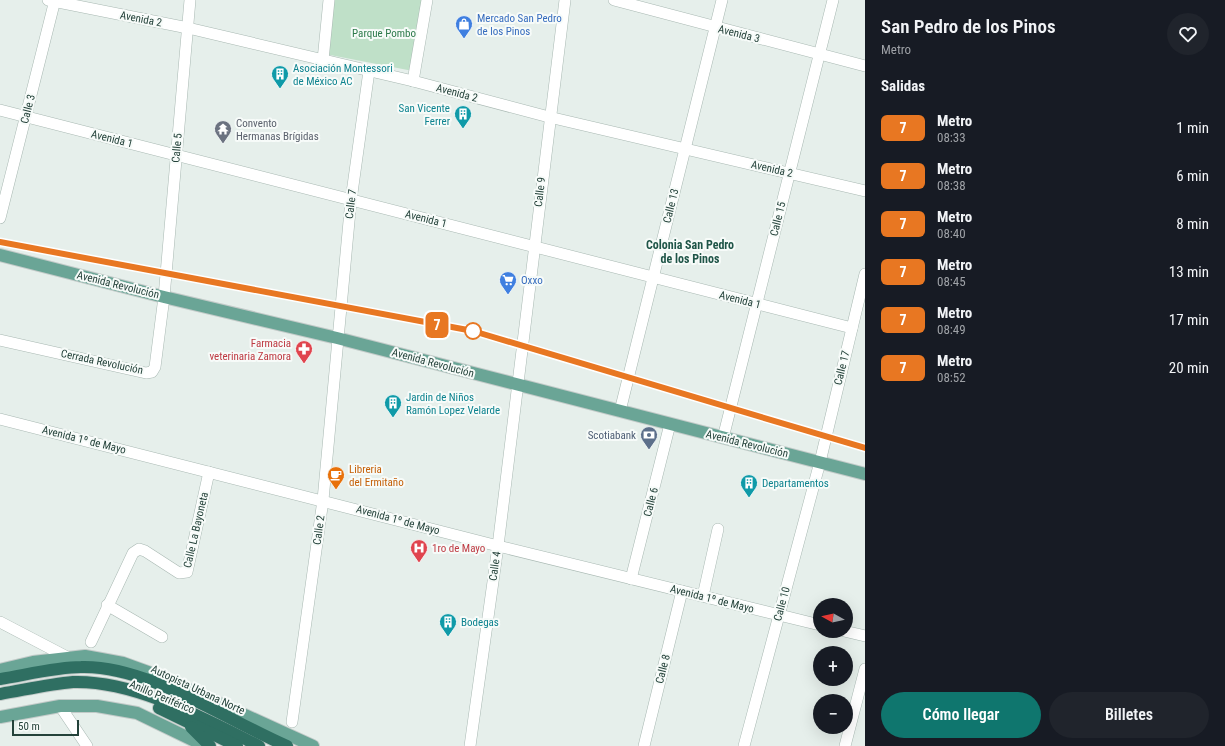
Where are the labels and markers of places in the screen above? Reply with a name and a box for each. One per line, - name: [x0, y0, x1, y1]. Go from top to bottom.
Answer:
- place label: Mercado San Pedro de los Pinos: [477, 12, 562, 38]
- shop icon: Mercado San Pedro de los Pinos: [454, 14, 474, 39]
- place label: Asociación Montessori de México AC: [293, 62, 393, 88]
- building icon: Asociación Montessori de México AC: [270, 64, 290, 89]
- place label: San Vicente Ferrer: [399, 102, 451, 128]
- building icon: San Vicente Ferrer: [453, 104, 473, 129]
- place label: Convento Hermanas Brígidas: [236, 117, 319, 143]
- temple icon: Convento Hermanas Brígidas: [213, 119, 233, 144]
- supermarket icon: Oxxo: [498, 270, 518, 295]
- place label: Oxxo: [521, 274, 543, 287]
- unlabelled marker: [464, 322, 482, 340]
- place label: Farmacia veterinaria Zamora: [209, 337, 291, 363]
- pharmacy icon: Farmacia veterinaria Zamora: [294, 339, 314, 364]
- place label: Jardin de Niños Ramón Lopez Velarde: [406, 391, 500, 417]
- building icon: Jardin de Niños Ramón Lopez Velarde: [383, 393, 403, 418]
- bank icon: Scotiabank: [639, 425, 659, 450]
- place label: Scotiabank: [588, 429, 636, 442]
- place label: Libreria del Ermitaño: [349, 463, 404, 489]
- cafe icon: Libreria del Ermitaño: [326, 465, 346, 490]
- building icon: Departamentos: [739, 473, 759, 498]
- place label: Departamentos: [762, 477, 829, 490]
- hospital icon: 1ro de Mayo: [409, 538, 429, 563]
- place label: 1ro de Mayo: [432, 542, 486, 555]
- building icon: Bodegas: [438, 612, 458, 637]
- place label: Bodegas: [461, 616, 499, 629]

